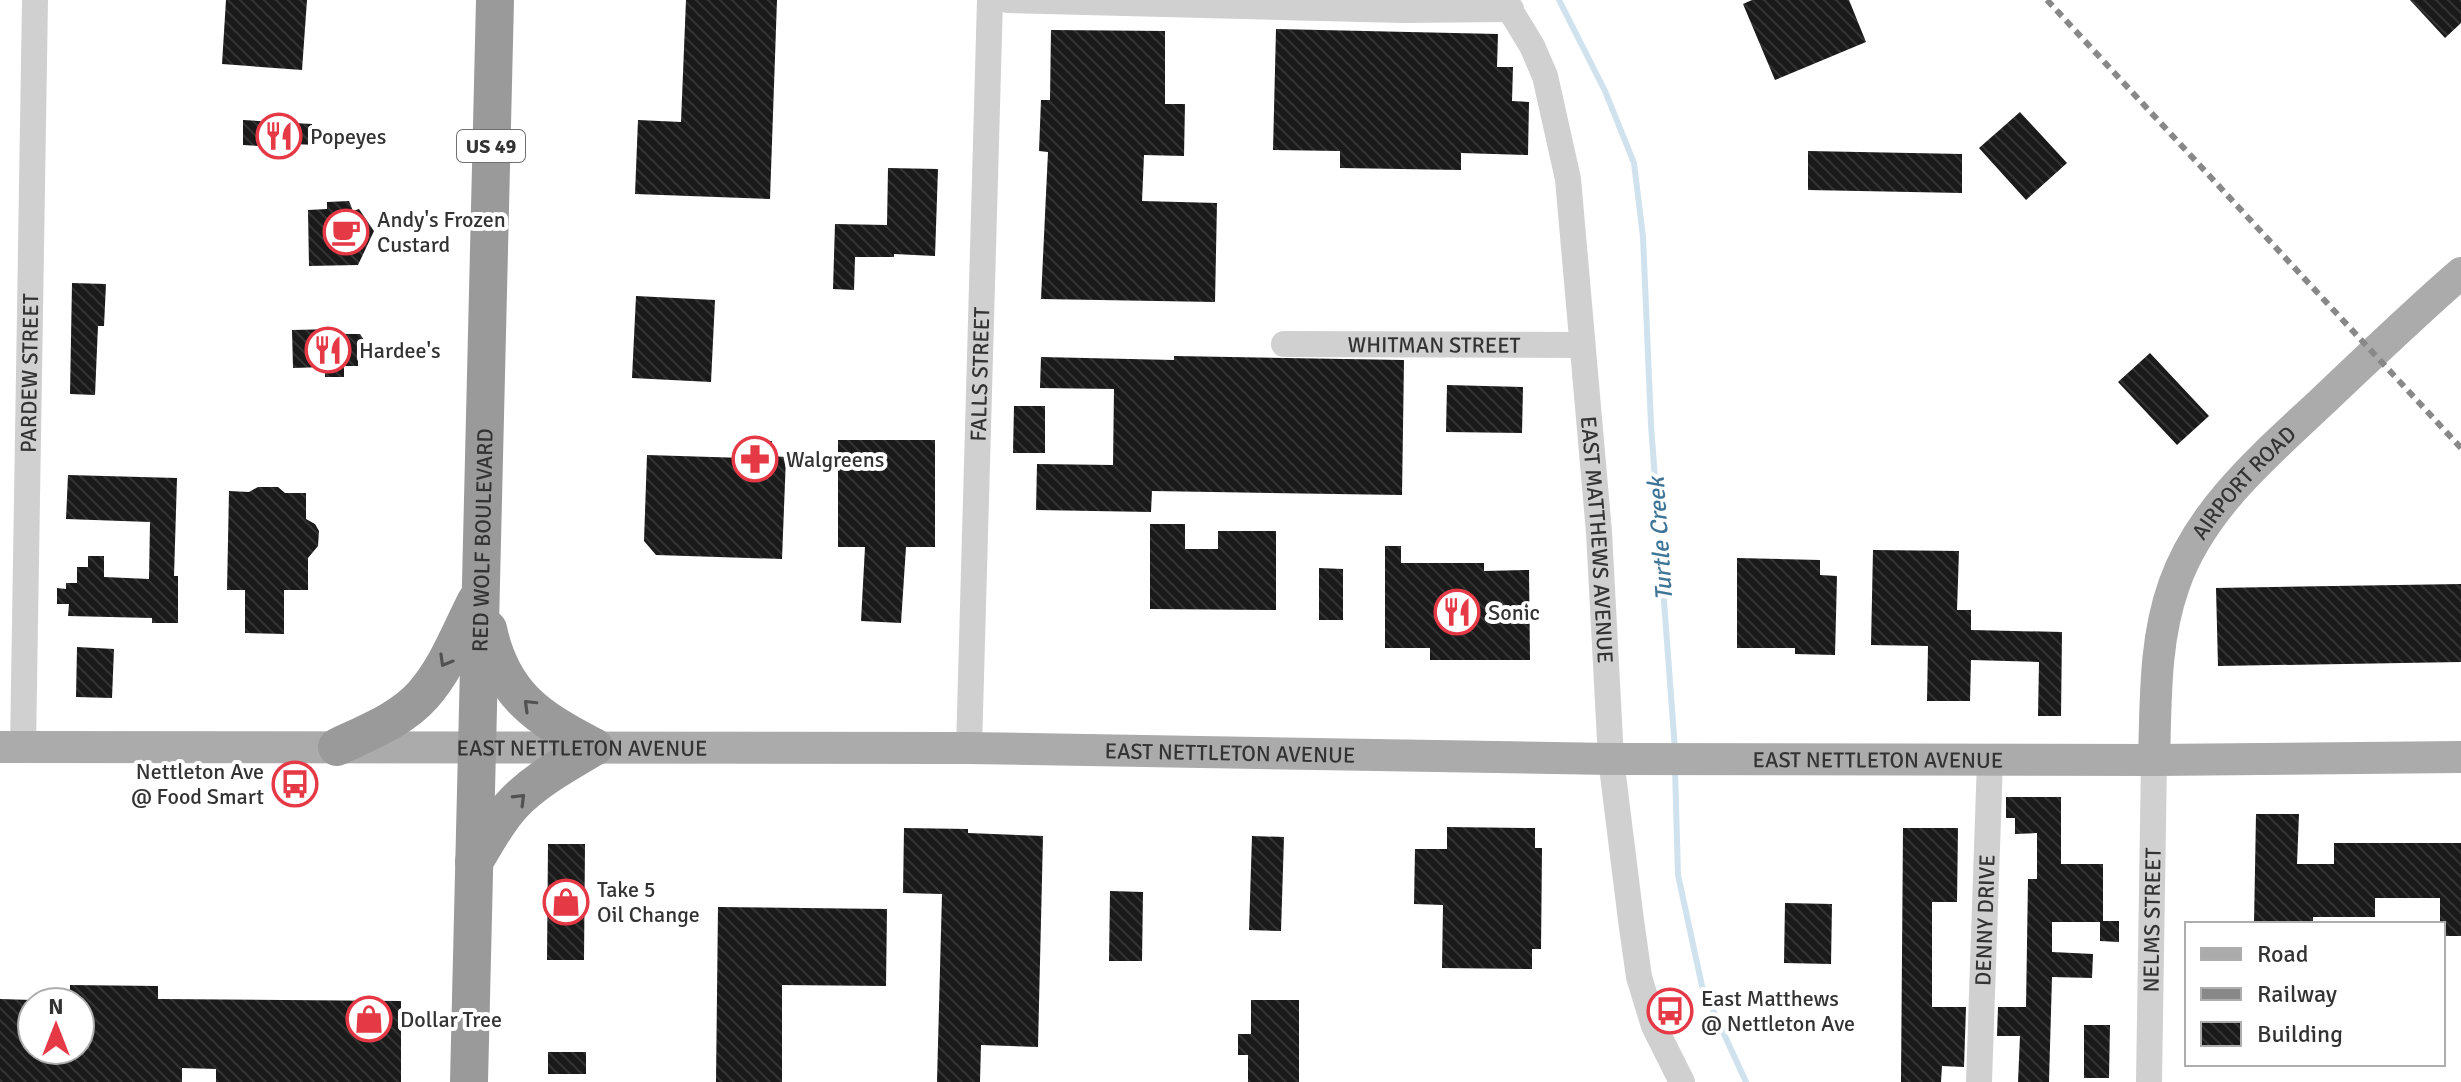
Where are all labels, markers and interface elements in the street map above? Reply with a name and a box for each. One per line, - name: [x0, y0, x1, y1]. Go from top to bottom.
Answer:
- restaurant icon: Popeyes: [255, 112, 303, 160]
- place label: Popeyes: [310, 123, 386, 150]
- road number: US 49: [457, 130, 525, 162]
- place label: Andy's Frozen Custard: [377, 206, 506, 258]
- cafe icon: Andy's Frozen Custard: [322, 208, 370, 256]
- street label: PARDEW STREET: [15, 293, 44, 453]
- street label: FALLS STREET: [965, 306, 995, 442]
- restaurant icon: Hardee's: [304, 326, 352, 374]
- street label: WHITMAN STREET: [1347, 331, 1521, 359]
- place label: Hardee's: [359, 337, 441, 364]
- street label: EAST MATTHEWS AVENUE: [1575, 415, 1619, 664]
- street label: AIRPORT ROAD: [2186, 420, 2301, 545]
- street label: RED WOLF BOULEVARD: [466, 428, 499, 652]
- pharmacy icon: Walgreens: [731, 435, 779, 483]
- place label: Walgreens: [786, 446, 884, 473]
- water label: Turtle Creek: [1641, 474, 1679, 602]
- restaurant icon: Sonic: [1433, 588, 1481, 636]
- place label: Sonic: [1488, 599, 1540, 626]
- one-way arrow: [439, 652, 455, 667]
- one-way arrow: [524, 700, 538, 715]
- street label: EAST NETTLETON AVENUE: [457, 734, 707, 762]
- street label: EAST NETTLETON AVENUE: [1104, 737, 1356, 769]
- street label: EAST NETTLETON AVENUE: [1753, 746, 2003, 774]
- place label: Nettleton Ave @ Food Smart: [131, 758, 264, 810]
- bus stop icon: Nettleton Ave @ Food Smart: [271, 760, 319, 808]
- one-way arrow: [511, 794, 525, 808]
- street label: NELMS STREET: [2137, 847, 2167, 993]
- street label: DENNY DRIVE: [1969, 854, 2001, 986]
- place label: Take 5 Oil Change: [597, 876, 700, 928]
- shop icon: Take 5 Oil Change: [542, 878, 590, 926]
- legend: [2185, 922, 2445, 1066]
- text: Road: [2257, 939, 2308, 969]
- text: Railway: [2257, 979, 2337, 1009]
- place label: East Matthews @ Nettleton Ave: [1701, 985, 1855, 1037]
- north arrow: [16, 986, 96, 1066]
- bus stop icon: East Matthews @ Nettleton Ave: [1646, 987, 1694, 1035]
- text: N: [48, 993, 64, 1020]
- shop icon: Dollar Tree: [345, 995, 393, 1043]
- place label: Dollar Tree: [400, 1006, 502, 1033]
- text: Building: [2257, 1019, 2343, 1049]

